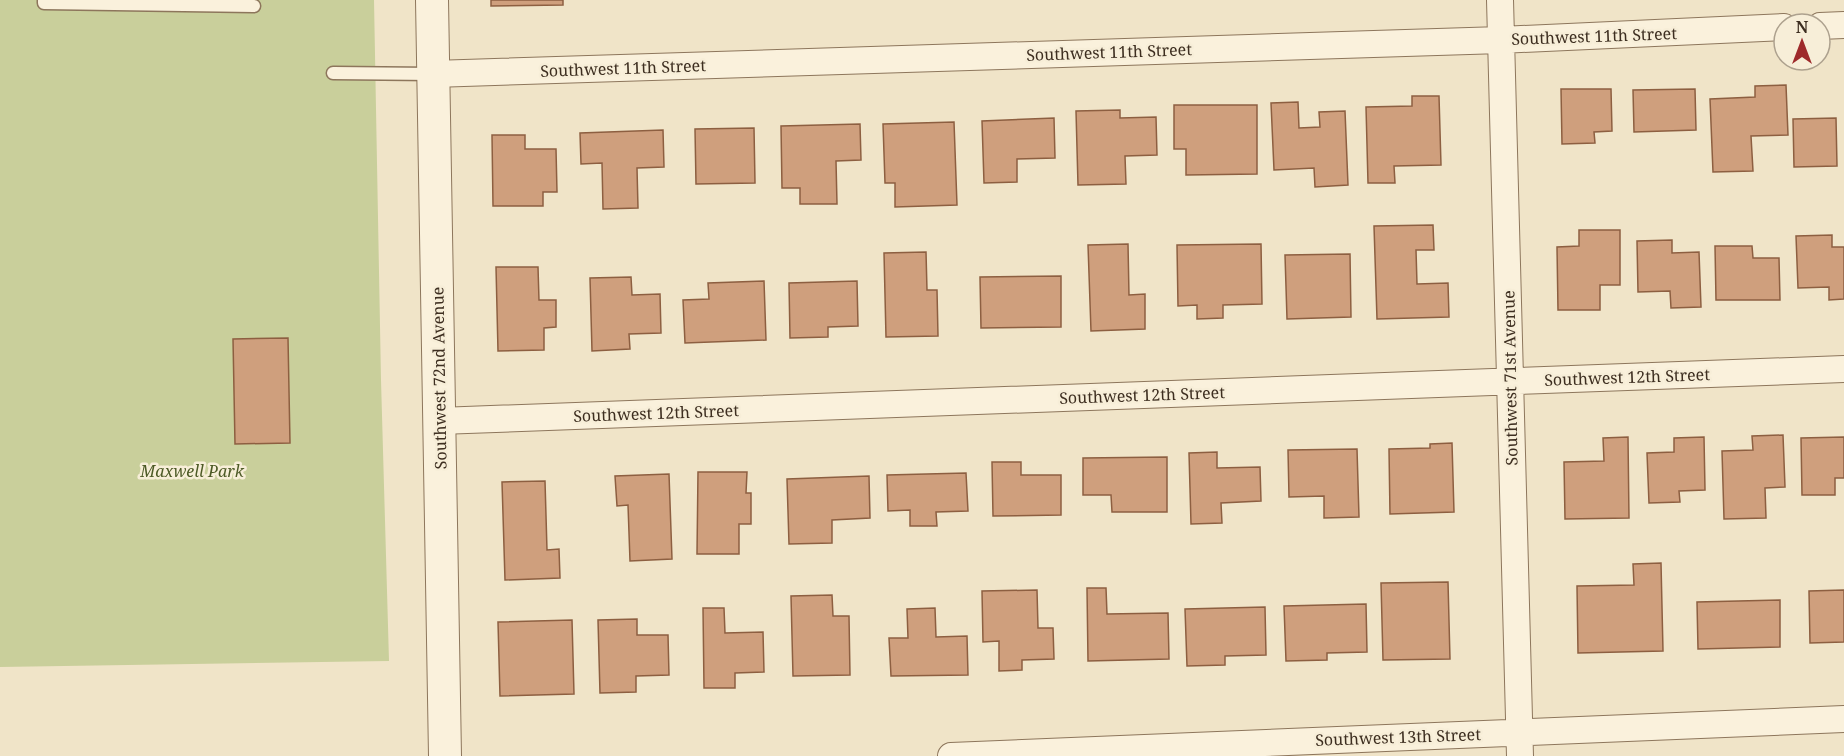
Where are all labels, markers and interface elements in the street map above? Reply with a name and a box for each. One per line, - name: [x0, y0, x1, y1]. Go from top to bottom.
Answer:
- north arrow: [1772, 12, 1832, 72]
- text: N: [1796, 16, 1809, 38]
- street label: Southwest 11th Street: [1511, 22, 1678, 50]
- street label: Southwest 11th Street: [1026, 38, 1193, 66]
- street label: Southwest 11th Street: [540, 54, 707, 82]
- street label: Southwest 72nd Avenue: [426, 287, 452, 469]
- street label: Southwest 71st Avenue: [1497, 290, 1523, 466]
- street label: Southwest 12th Street: [1544, 363, 1711, 391]
- street label: Southwest 12th Street: [1059, 381, 1226, 409]
- street label: Southwest 12th Street: [573, 399, 740, 427]
- park label: Maxwell Park: [139, 460, 245, 482]
- street label: Southwest 13th Street: [1315, 723, 1482, 751]

